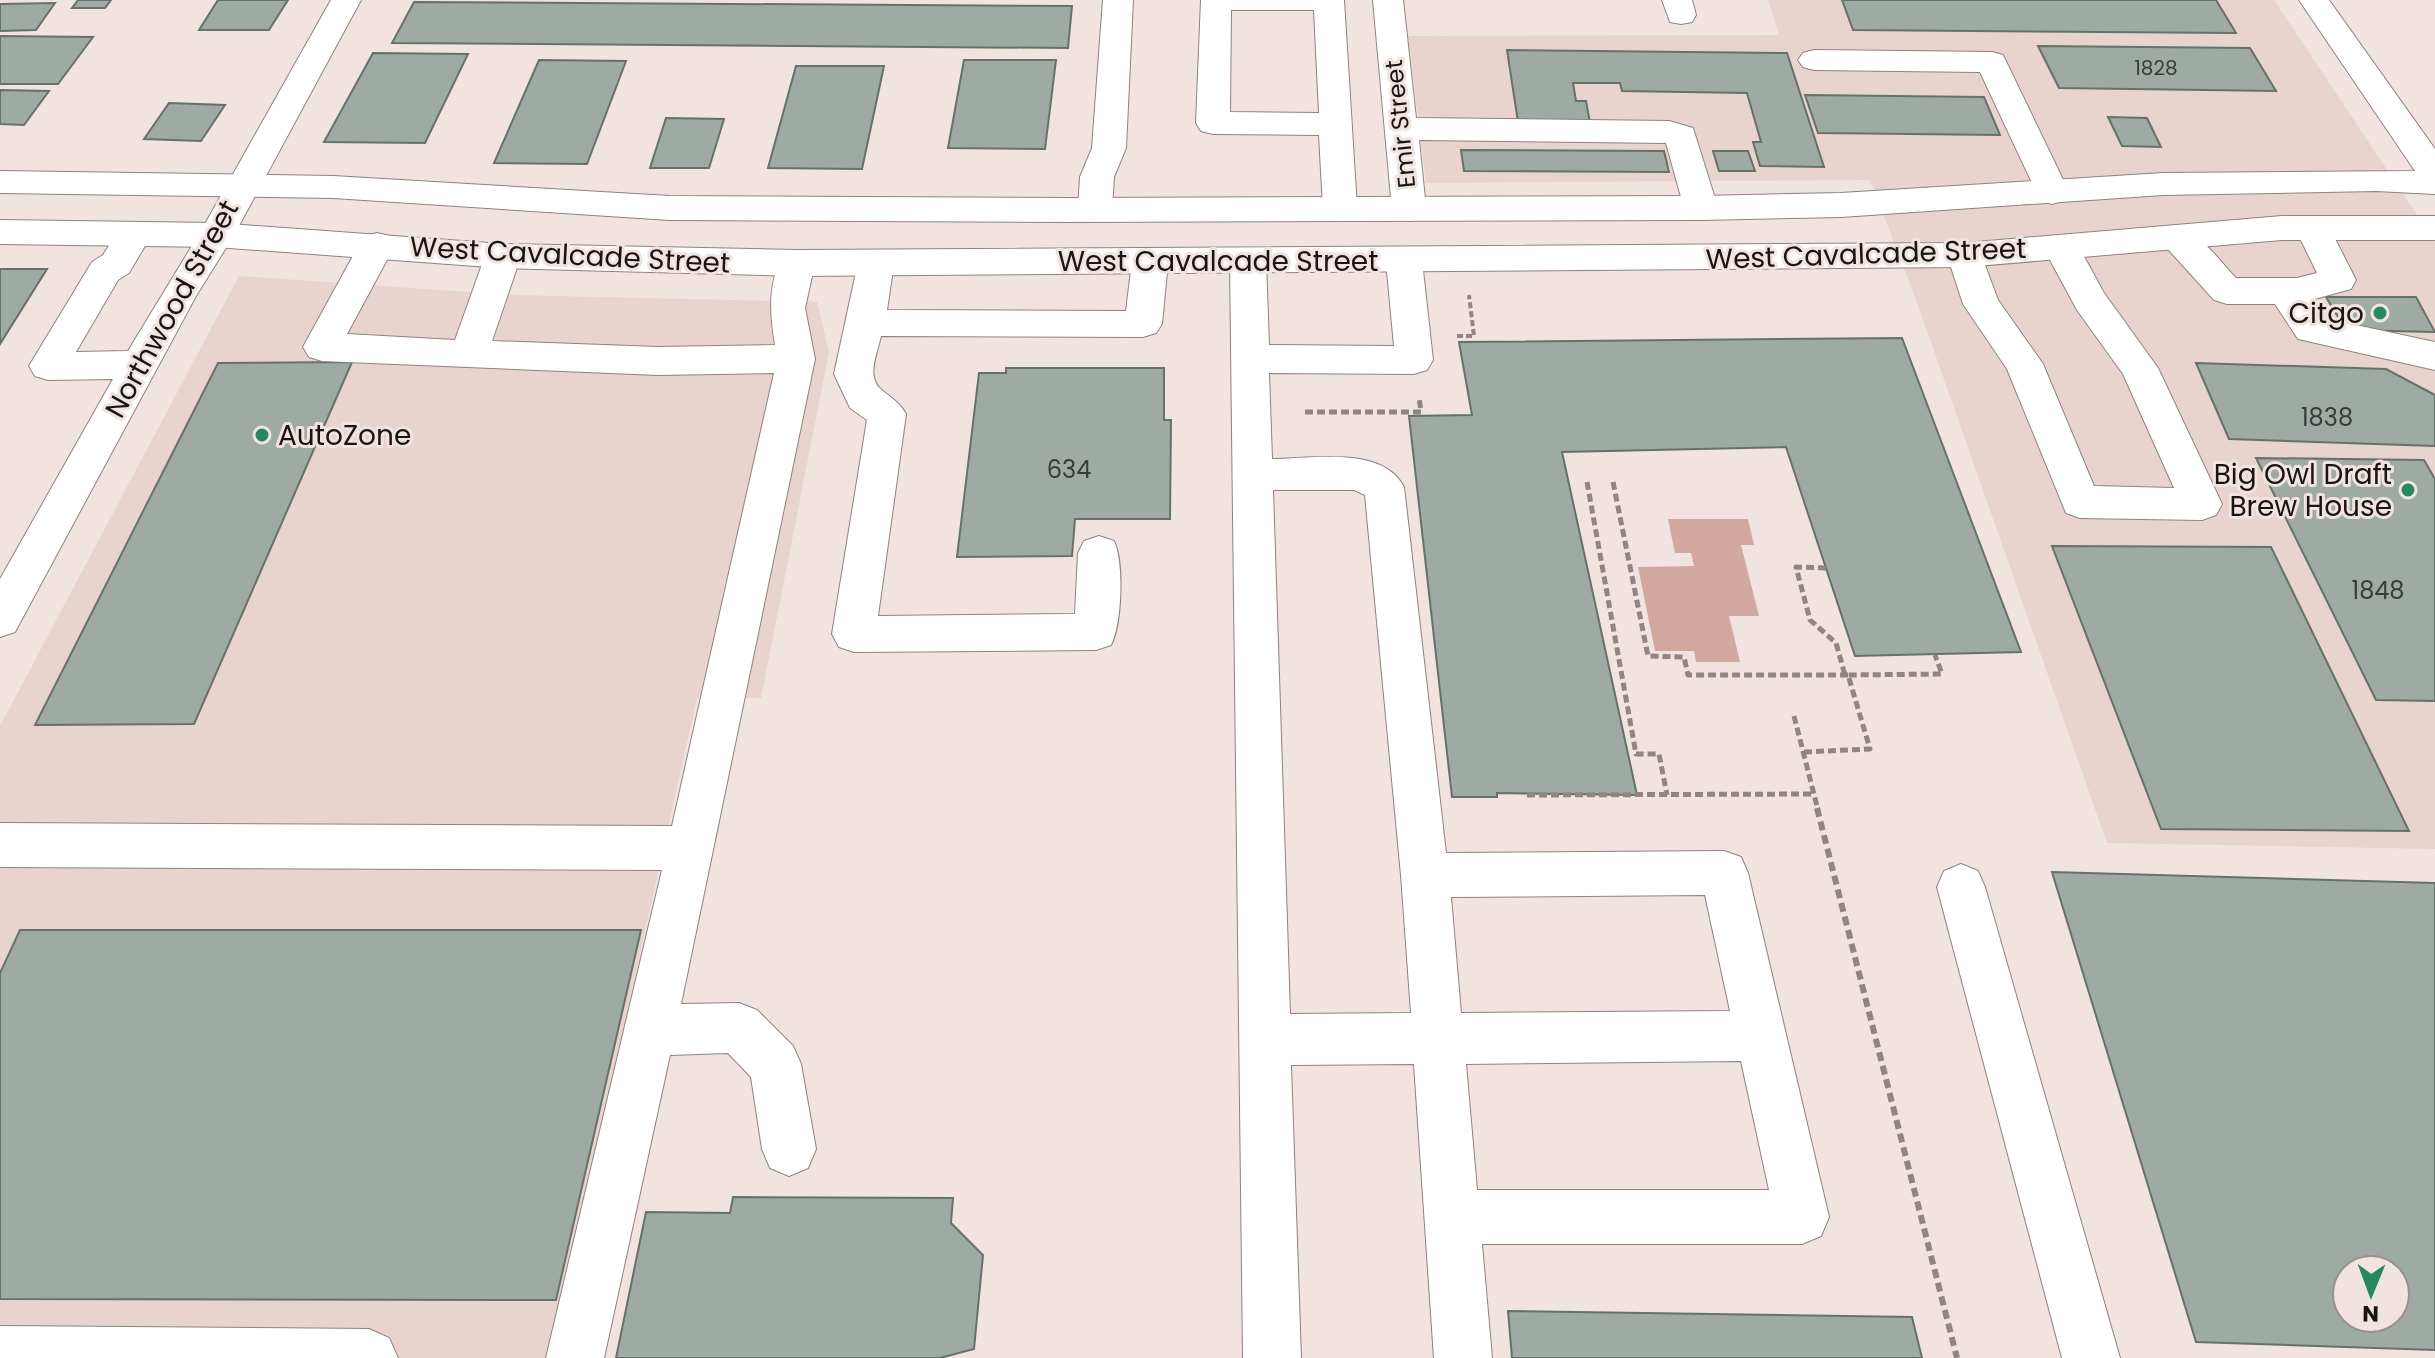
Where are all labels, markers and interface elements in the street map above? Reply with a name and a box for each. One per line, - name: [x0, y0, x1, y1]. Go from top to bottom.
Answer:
- house number: 1828: [2134, 54, 2178, 82]
- street label: Emir Street: [1377, 58, 1423, 190]
- street label: Northwood Street: [96, 193, 248, 425]
- street label: West Cavalcade Street: [409, 227, 731, 283]
- street label: West Cavalcade Street: [1705, 229, 2027, 279]
- street label: West Cavalcade Street: [1058, 242, 1378, 281]
- place label: Citgo: [2288, 294, 2364, 333]
- marker: Citgo: [2371, 304, 2389, 322]
- house number: 1838: [2301, 401, 2353, 434]
- place label: AutoZone: [278, 416, 411, 455]
- marker: AutoZone: [253, 426, 271, 444]
- house number: 634: [1047, 453, 1091, 486]
- place label: Big Owl Draft Brew House: [2214, 455, 2392, 526]
- marker: Big Owl Draft Brew House: [2399, 481, 2417, 499]
- house number: 1848: [2351, 574, 2405, 607]
- north arrow: [2331, 1254, 2411, 1334]
- text: N: [2362, 1298, 2379, 1329]

